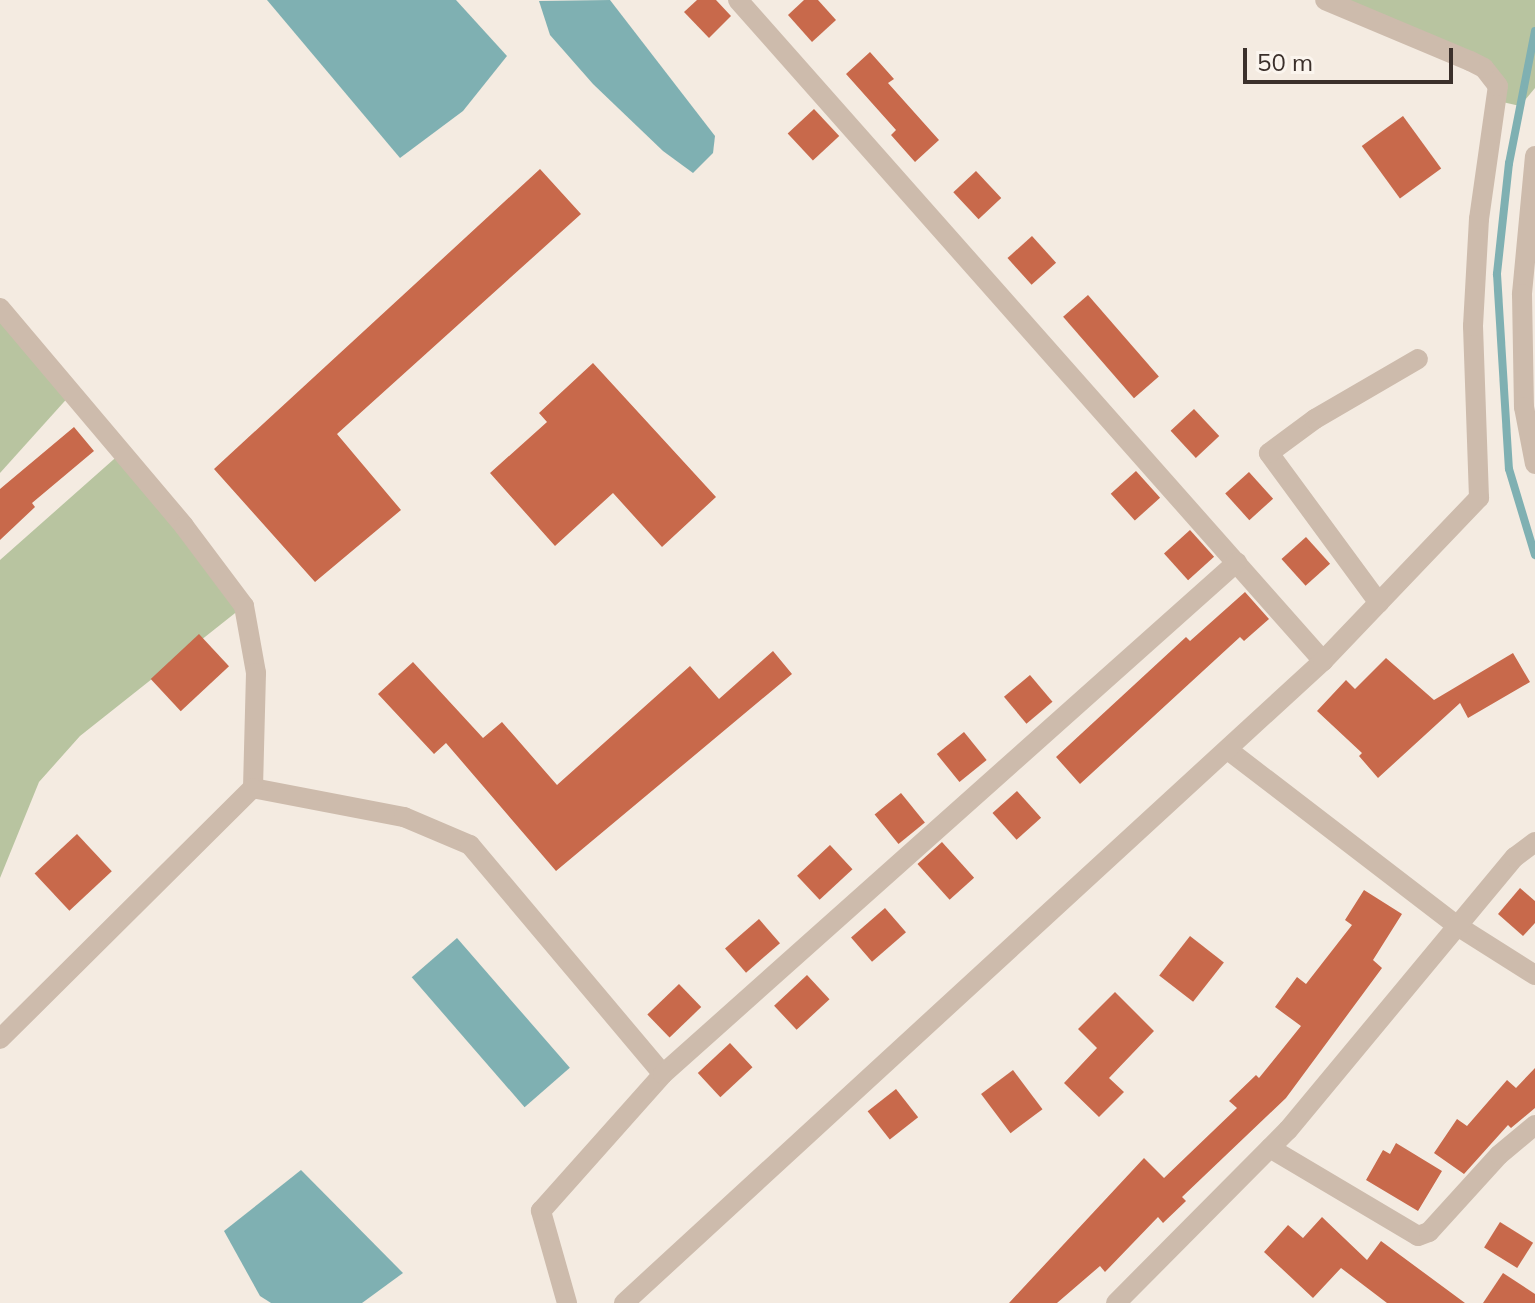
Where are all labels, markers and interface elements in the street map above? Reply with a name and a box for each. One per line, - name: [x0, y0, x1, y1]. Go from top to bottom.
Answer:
- scale bar: [1247, 32, 1457, 82]
- text: 50 m: [1257, 47, 1313, 77]

